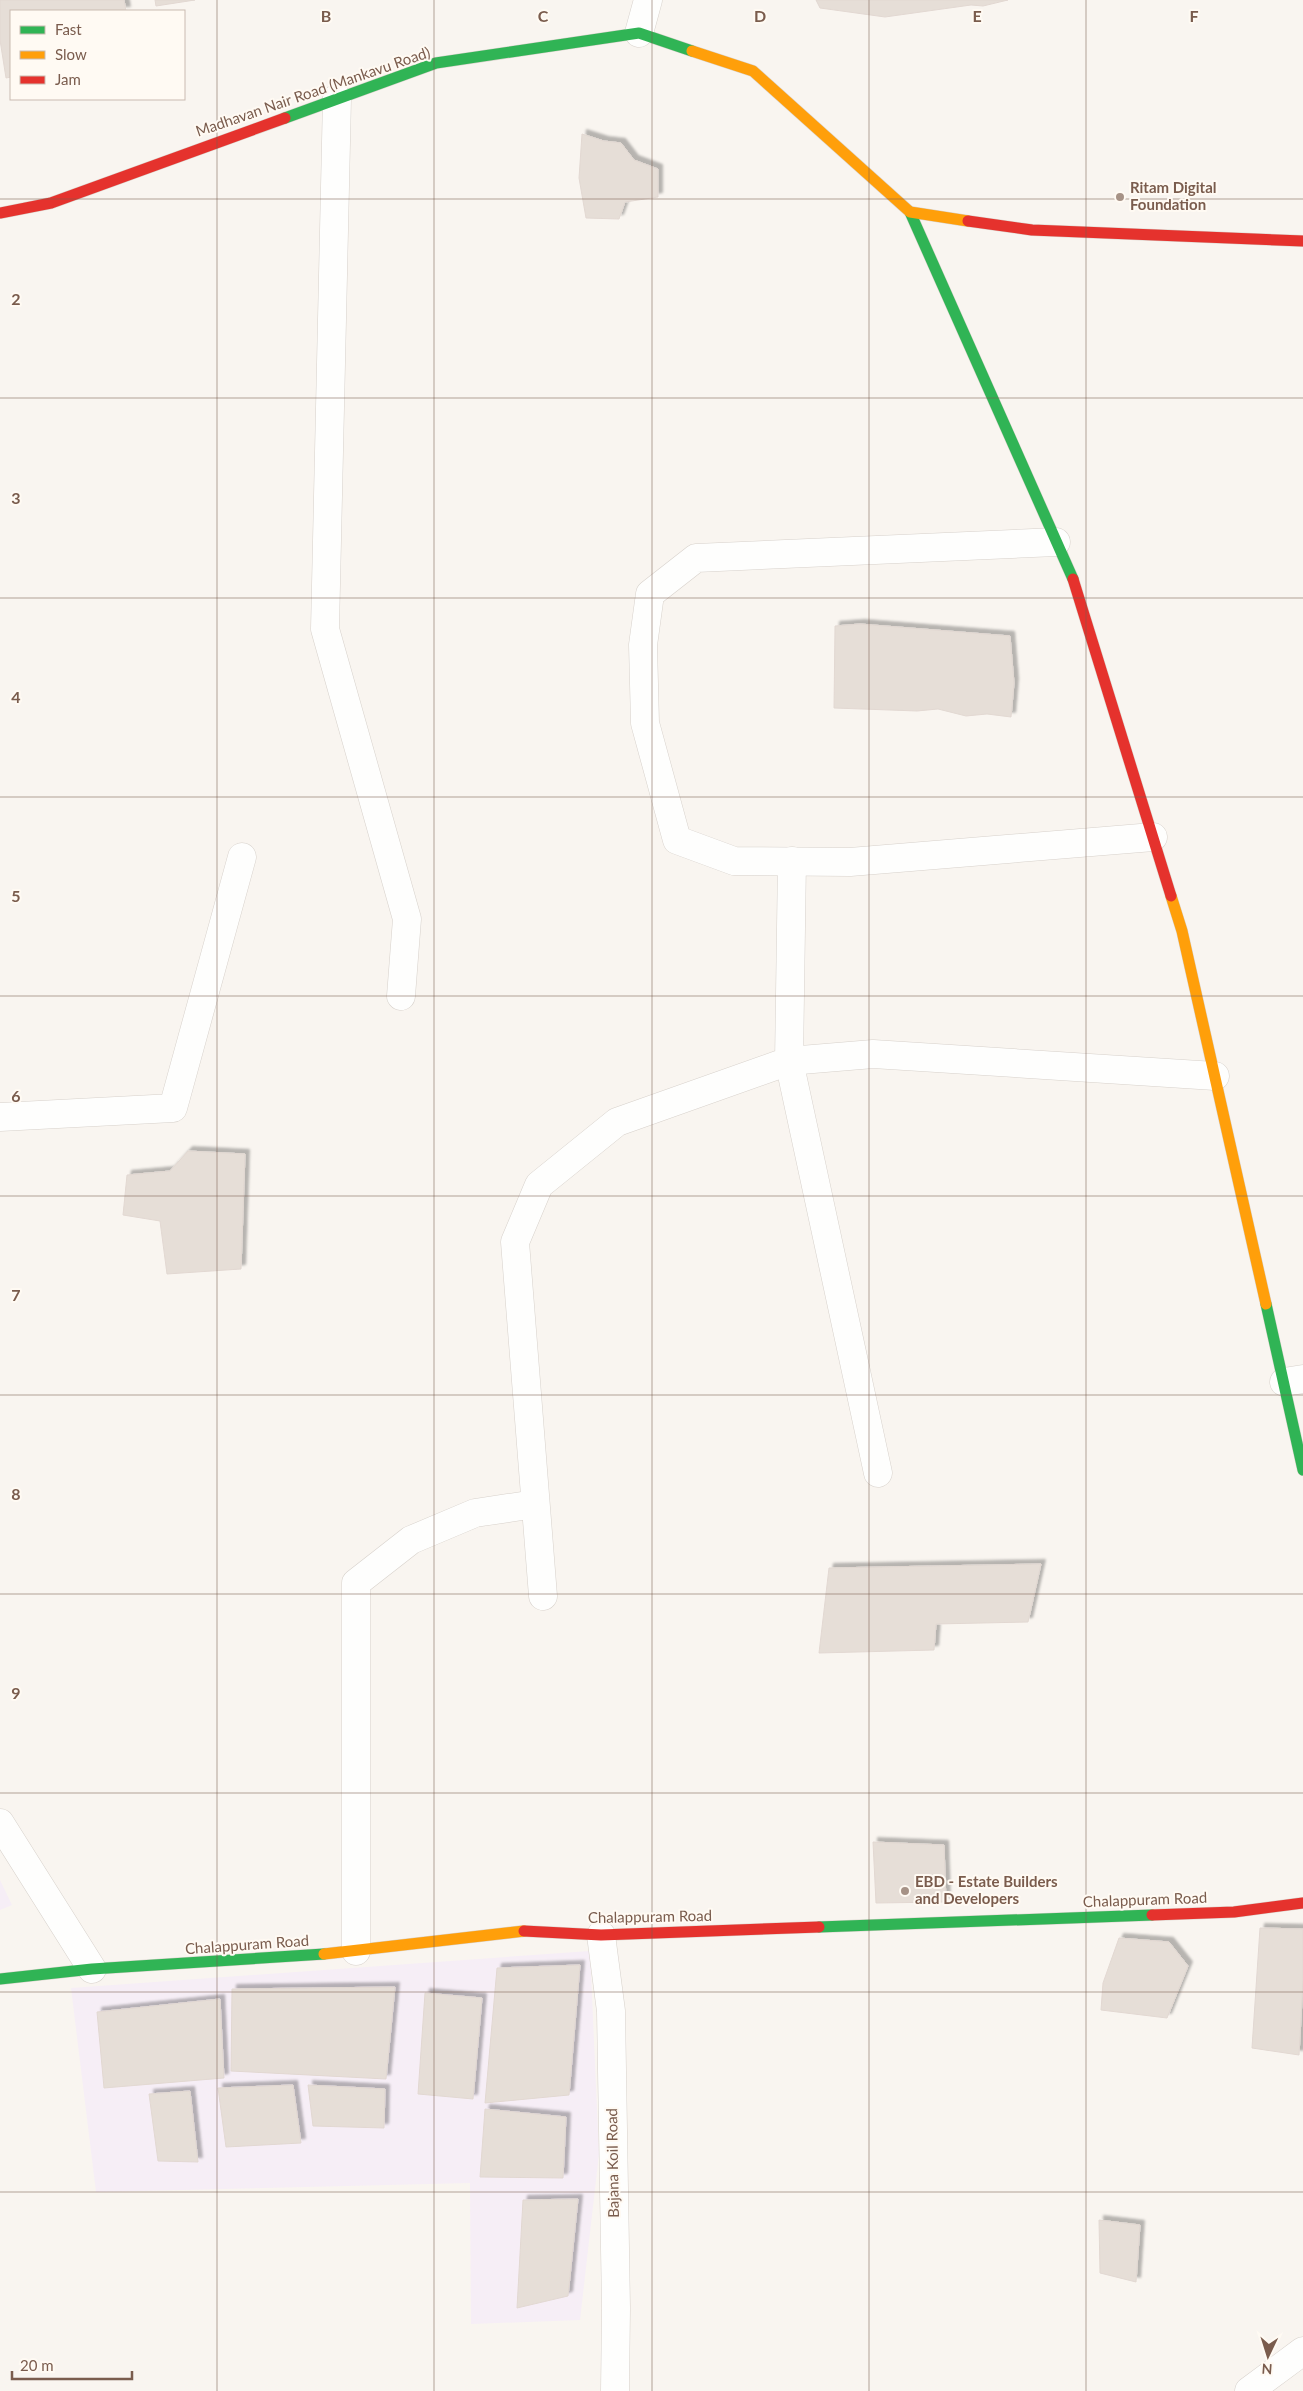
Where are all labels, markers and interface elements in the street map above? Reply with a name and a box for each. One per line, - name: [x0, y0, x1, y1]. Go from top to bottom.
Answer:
- text: B: [321, 6, 331, 25]
- text: C: [538, 6, 549, 25]
- text: D: [754, 6, 766, 25]
- text: E: [972, 6, 982, 25]
- text: F: [1189, 6, 1199, 25]
- legend: [10, 10, 185, 100]
- text: Fast: [55, 20, 82, 38]
- street label: Madhavan Nair Road (Mankavu Road): [193, 42, 432, 140]
- text: Slow: [55, 45, 87, 63]
- text: Jam: [55, 70, 81, 88]
- place label: Ritam Digital Foundation: [1130, 178, 1217, 213]
- marker: Ritam Digital Foundation: [1114, 191, 1126, 203]
- text: 2: [11, 289, 21, 308]
- text: 3: [11, 488, 21, 507]
- text: 4: [11, 687, 21, 706]
- text: 5: [11, 886, 21, 905]
- text: 6: [11, 1086, 21, 1105]
- text: 7: [11, 1285, 21, 1304]
- text: 8: [11, 1484, 21, 1503]
- text: 9: [11, 1683, 21, 1702]
- place label: EBD - Estate Builders and Developers: [915, 1872, 1058, 1907]
- marker: EBD - Estate Builders and Developers: [899, 1885, 911, 1897]
- street label: Chalappuram Road: [1083, 1888, 1207, 1910]
- street label: Chalappuram Road: [588, 1906, 712, 1926]
- street label: Chalappuram Road: [184, 1931, 310, 1957]
- street label: Bajana Koil Road: [602, 2108, 622, 2218]
- north arrow: [1243, 2331, 1293, 2381]
- scale bar: [12, 2348, 132, 2380]
- text: 20 m: [20, 2356, 54, 2374]
- text: N: [1261, 2361, 1273, 2378]

